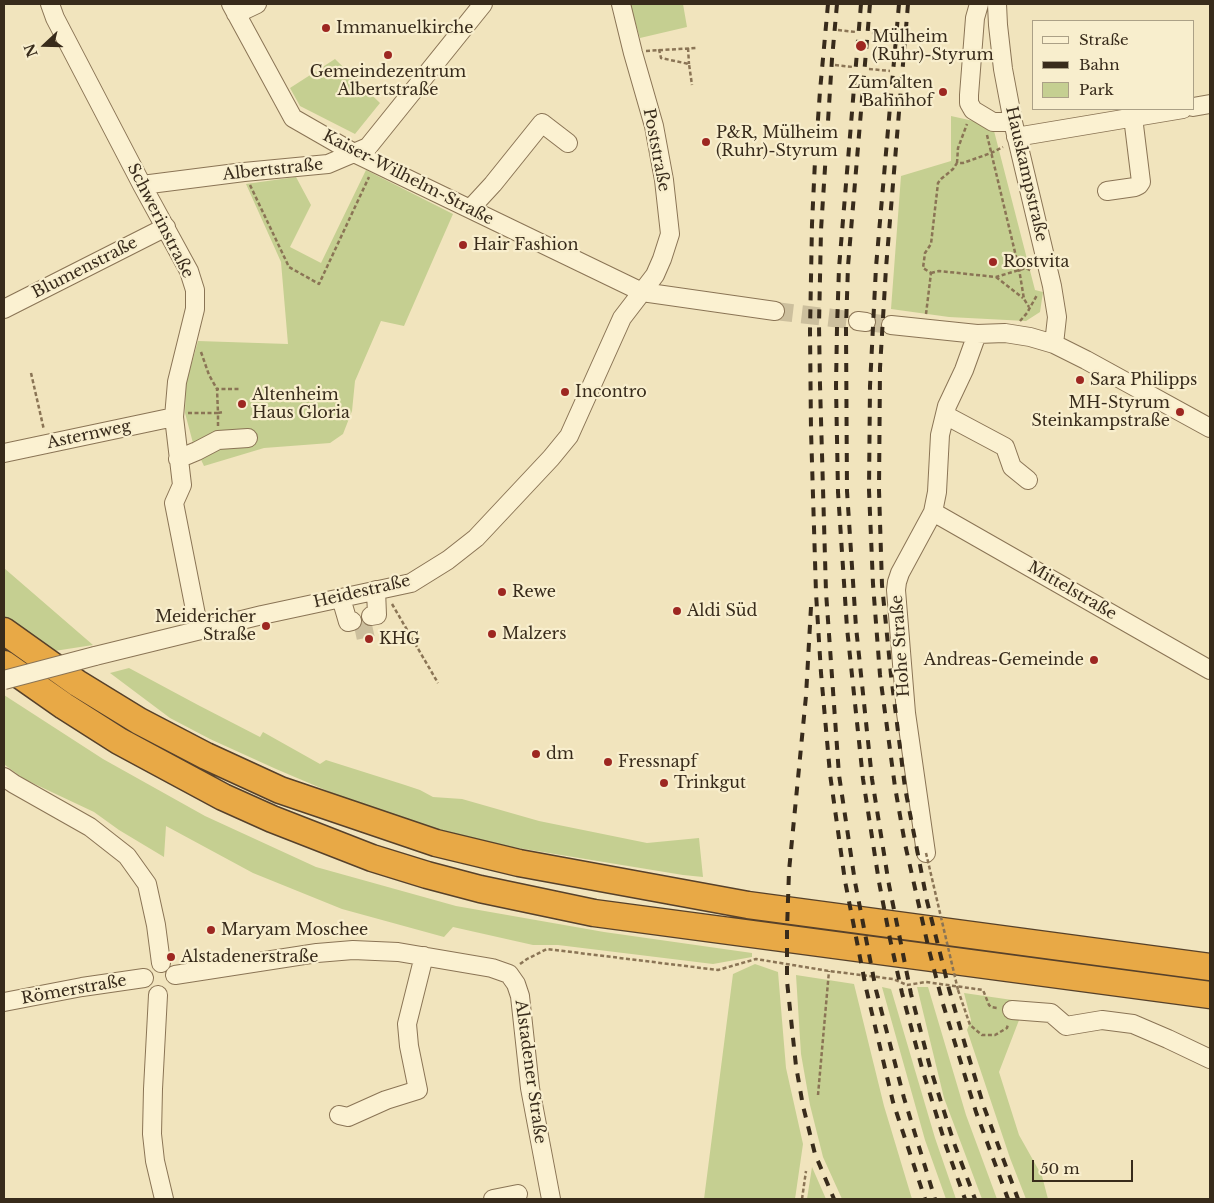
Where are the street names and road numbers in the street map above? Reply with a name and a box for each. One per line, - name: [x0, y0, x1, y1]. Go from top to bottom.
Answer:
- street label: Hauskampstraße: [1001, 104, 1051, 244]
- street label: Poststraße: [639, 107, 673, 193]
- street label: Kaiser-Wilhelm-Straße: [319, 126, 497, 230]
- street label: Albertstraße: [222, 155, 324, 185]
- street label: Schwerinstraße: [123, 160, 197, 282]
- street label: Blumenstraße: [29, 233, 141, 303]
- street label: Asternweg: [45, 417, 133, 453]
- street label: Mittelstraße: [1024, 558, 1120, 624]
- street label: Heidestraße: [312, 572, 412, 612]
- street label: Hohe Straße: [888, 594, 914, 698]
- street label: Römerstraße: [20, 971, 128, 1009]
- street label: Alstadener Straße: [510, 999, 550, 1145]

